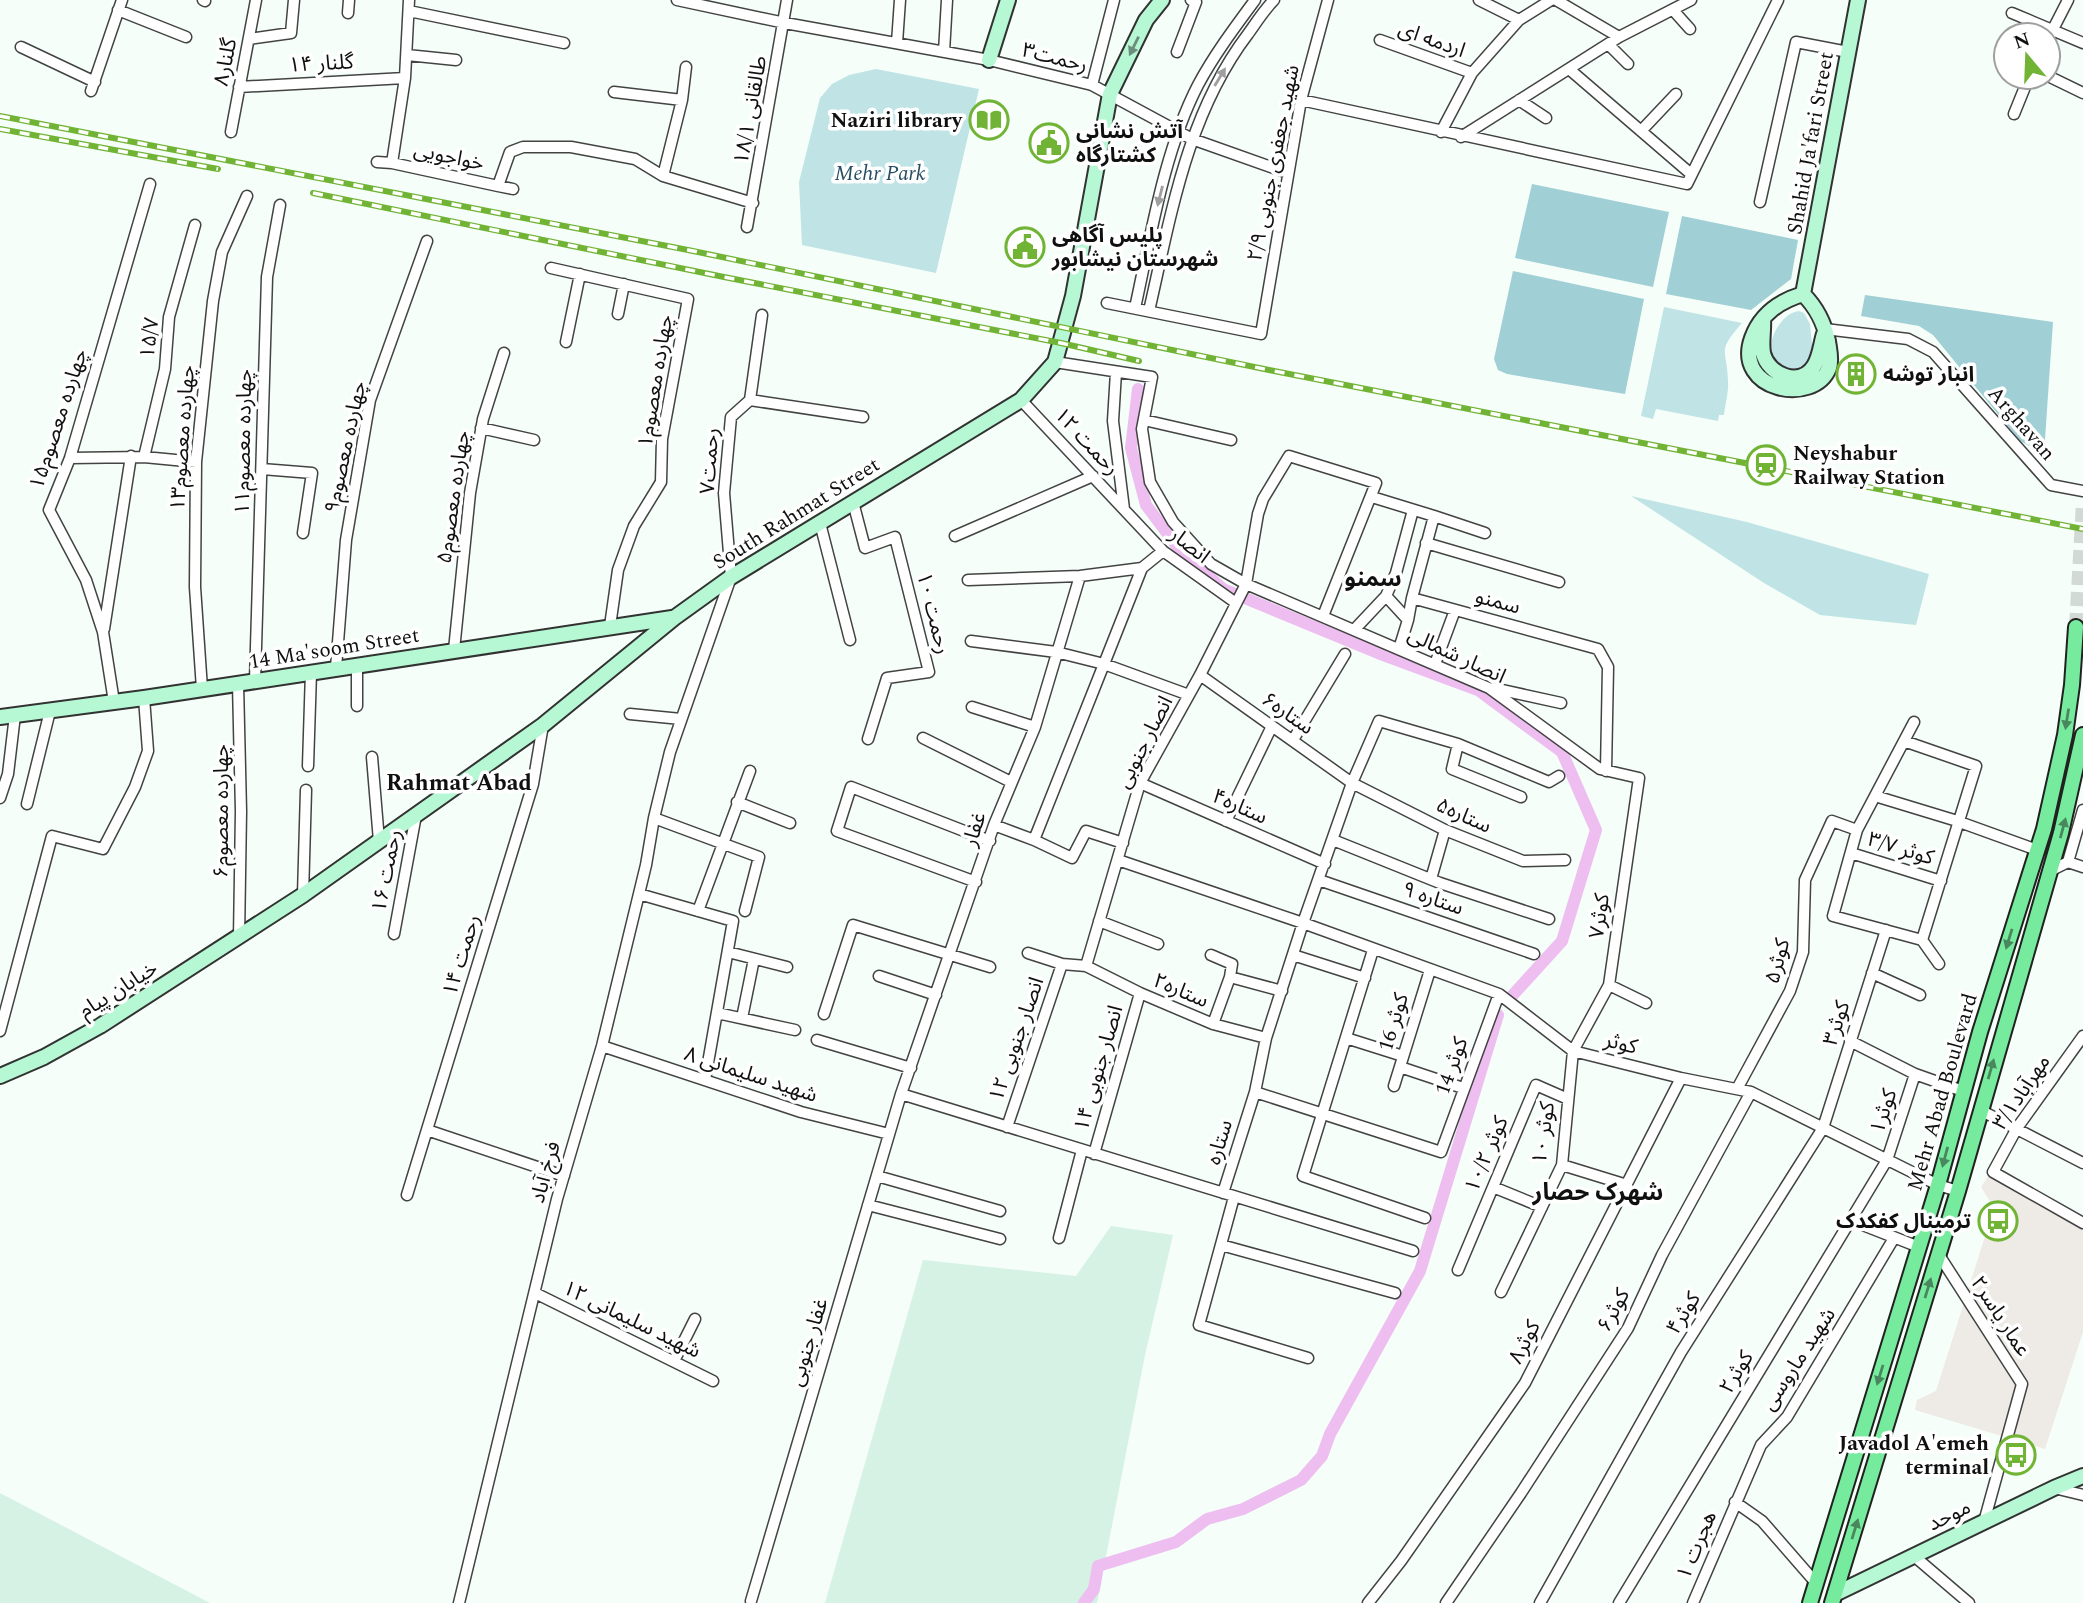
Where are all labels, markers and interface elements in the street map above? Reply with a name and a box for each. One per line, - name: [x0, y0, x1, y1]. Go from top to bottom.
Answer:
- street label: اردمه ای: [1394, 13, 1470, 67]
- north arrow: [1992, 21, 2062, 91]
- text: N: [2010, 25, 2034, 58]
- street label: رحمت۳: [1019, 34, 1091, 82]
- street label: گلنار۸: [206, 35, 246, 89]
- one-way arrow: [1128, 36, 1140, 56]
- street label: گلنار ۱۴: [288, 46, 355, 82]
- street label: Shahid Ja'fari Street: [1779, 49, 1843, 237]
- street label: طالقانی ۱۸/۱: [726, 53, 776, 167]
- street label: شهید جعفری جنوبی ۲/۹: [1239, 62, 1309, 264]
- one-way arrow: [1214, 67, 1226, 86]
- library icon: Naziri library: [968, 99, 1010, 141]
- place label: Naziri library: [830, 105, 963, 137]
- place label: آتش نشانی کشتارگاه: [1076, 116, 1184, 172]
- public building icon: آتش نشانی کشتارگاه: [1028, 122, 1070, 164]
- street label: خواجویی: [411, 134, 487, 180]
- park label: Mehr Park: [834, 158, 926, 190]
- one-way arrow: [1154, 186, 1165, 208]
- place label: پلیس آگاهی شهرستان نیشابور: [1051, 220, 1218, 276]
- public building icon: پلیس آگاهی شهرستان نیشابور: [1004, 226, 1046, 268]
- street label: چهارده معصوم۱: [630, 312, 682, 450]
- street label: ۱۵/۷: [132, 316, 168, 361]
- street label: چهارده معصوم۱۵: [21, 345, 97, 494]
- building icon: انبار توشه: [1835, 353, 1877, 395]
- place label: انبار توشه: [1883, 359, 1974, 391]
- street label: چهارده معصوم۱۳: [162, 364, 204, 512]
- street label: چهارده معصوم۱۱: [227, 369, 261, 515]
- street label: چهارده معصوم۹: [316, 378, 376, 516]
- street label: Arghavan: [1980, 379, 2063, 468]
- street label: رحمت ۱۲: [1046, 400, 1126, 483]
- street label: رحمت۷: [692, 427, 728, 495]
- street label: چهارده معصوم۵: [429, 429, 479, 566]
- place label: Neyshabur Railway Station: [1793, 438, 1945, 494]
- station icon: Neyshabur Railway Station: [1745, 444, 1787, 486]
- street label: South Rahmat Street: [707, 449, 886, 578]
- street label: انصار: [1161, 519, 1217, 572]
- district label: سمنو: [1344, 562, 1402, 597]
- street label: رحمت ۱۰: [907, 569, 959, 658]
- street label: سمنو: [1472, 581, 1524, 623]
- street label: انصار شمالی: [1402, 619, 1511, 693]
- street label: 14 Ma'soom Street: [247, 620, 422, 678]
- street label: ستاره۶: [1255, 684, 1320, 744]
- street label: انصار جنوبی: [1108, 691, 1182, 794]
- one-way arrow: [2061, 708, 2072, 730]
- street label: چهارده معصوم۶: [206, 744, 238, 878]
- district label: Rahmat Abad: [386, 766, 532, 801]
- street label: ستاره۴: [1207, 781, 1273, 833]
- street label: ستاره۵: [1431, 790, 1497, 842]
- street label: غفار: [954, 808, 996, 852]
- one-way arrow: [2058, 817, 2069, 839]
- street label: کوثر ۳/۷: [1864, 824, 1938, 874]
- street label: رحمت ۱۶: [363, 827, 411, 915]
- street label: ستاره ۹: [1398, 874, 1468, 924]
- street label: کوثر۷: [1581, 891, 1619, 941]
- street label: رحمت ۱۴: [434, 911, 489, 1000]
- one-way arrow: [2004, 928, 2014, 949]
- street label: کوثر۵: [1757, 935, 1799, 987]
- street label: خیابان پیام: [73, 953, 164, 1027]
- street label: ستاره۲: [1148, 965, 1213, 1017]
- street label: انصار جنوبی ۱۲: [981, 973, 1053, 1106]
- street label: کوثر 16: [1370, 989, 1418, 1055]
- street label: Mehr Abad Boulevard: [1899, 990, 1987, 1195]
- street label: کوثر۳: [1815, 997, 1859, 1050]
- street label: انصار جنوبی ۱۴: [1066, 1002, 1132, 1135]
- street label: کوثر: [1600, 1024, 1641, 1064]
- street label: کوثر 14: [1427, 1033, 1477, 1100]
- street label: شهید سلیمانی ۸: [680, 1038, 822, 1112]
- street label: مهرآباد۳/۱: [1985, 1048, 2059, 1137]
- one-way arrow: [1987, 1059, 1997, 1080]
- street label: کوثر۱: [1862, 1085, 1906, 1138]
- street label: کوثر ۱۰: [1524, 1100, 1564, 1166]
- street label: کوثر ۱۰/۲: [1457, 1111, 1517, 1197]
- street label: ستاره: [1198, 1116, 1242, 1169]
- street label: فرخ آباد: [522, 1138, 570, 1207]
- one-way arrow: [1939, 1146, 1950, 1168]
- district label: شهرک حصار: [1532, 1175, 1663, 1211]
- bus stop icon: ترمینال کفکدک: [1977, 1200, 2019, 1242]
- place label: ترمینال کفکدک: [1836, 1206, 1971, 1238]
- street label: عمار یاسر۲: [1962, 1270, 2038, 1363]
- street label: شهید سلیمانی ۱۲: [557, 1273, 706, 1367]
- one-way arrow: [1924, 1277, 1934, 1298]
- street label: کوثر۶: [1589, 1283, 1639, 1338]
- street label: کوثر۴: [1658, 1286, 1710, 1341]
- street label: غفار جنوبی: [780, 1294, 838, 1390]
- street label: شهید ماروسی: [1753, 1302, 1844, 1418]
- street label: کوثر۸: [1500, 1315, 1550, 1370]
- street label: کوثر۲: [1712, 1345, 1762, 1400]
- one-way arrow: [1874, 1364, 1884, 1385]
- place label: Javadol A'emeh terminal: [1839, 1428, 1989, 1484]
- bus stop icon: Javadol A'emeh terminal: [1995, 1434, 2037, 1476]
- street label: موحد: [1922, 1492, 1976, 1540]
- street label: هجرت ۱: [1668, 1506, 1726, 1585]
- one-way arrow: [1850, 1518, 1861, 1539]

